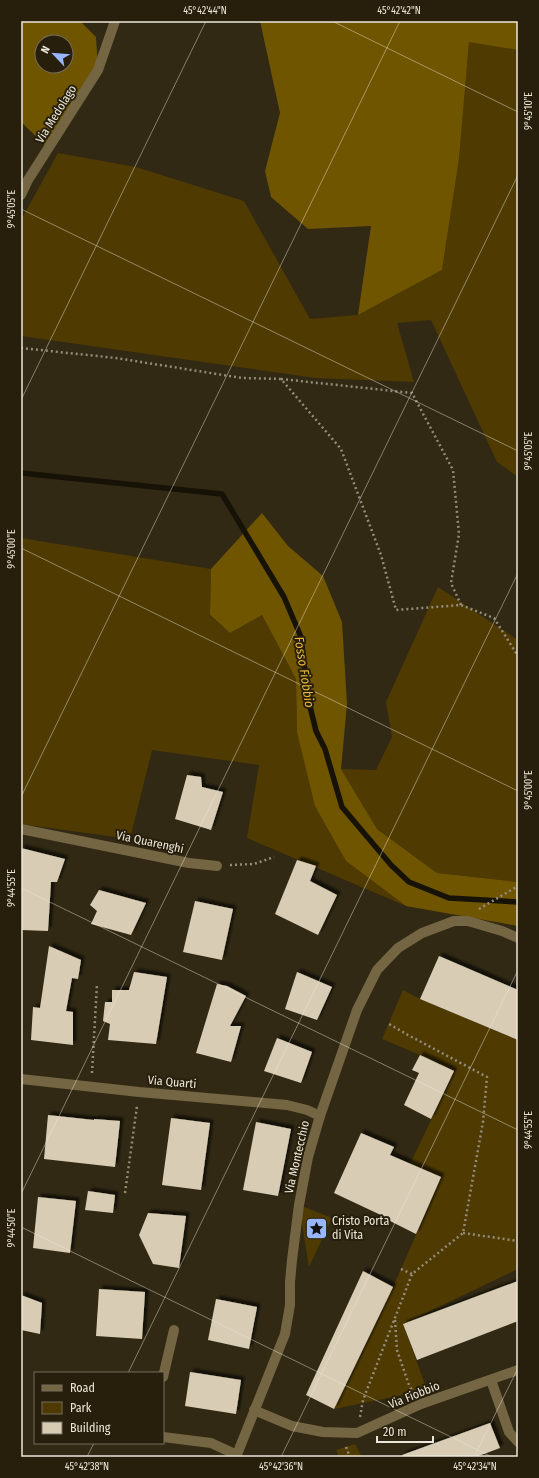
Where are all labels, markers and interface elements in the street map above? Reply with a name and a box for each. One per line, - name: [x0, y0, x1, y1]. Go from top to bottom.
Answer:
- text: 45°42'44"N: [183, 5, 227, 17]
- text: 45°42'42"N: [377, 5, 421, 17]
- north arrow: [34, 34, 74, 74]
- text: N: [38, 44, 53, 56]
- street label: Via Medolago: [33, 82, 79, 146]
- text: 9°45'10"E: [523, 92, 535, 130]
- text: 9°45'05"E: [6, 189, 18, 228]
- text: 9°45'05"E: [523, 431, 535, 470]
- text: 9°45'00"E: [6, 529, 18, 569]
- water label: Fosso Fiobbio: [291, 635, 318, 709]
- text: 9°45'00"E: [523, 770, 535, 810]
- street label: Via Quarenghi: [115, 828, 185, 856]
- text: 9°44'55"E: [6, 869, 18, 907]
- street label: Via Quarti: [147, 1073, 197, 1091]
- text: 9°44'55"E: [523, 1111, 535, 1149]
- street label: Via Montecchio: [282, 1119, 312, 1195]
- text: 9°44'50"E: [6, 1208, 18, 1247]
- place label: Cristo Porta di Vita: [332, 1214, 389, 1242]
- place icon: Cristo Porta di Vita: [303, 1215, 329, 1241]
- legend: [34, 1372, 164, 1444]
- street label: Via Fiobbio: [386, 1378, 442, 1412]
- text: Road: [70, 1381, 95, 1395]
- text: Park: [70, 1401, 92, 1415]
- scale bar: [377, 1418, 433, 1444]
- text: Building: [70, 1421, 111, 1435]
- text: 20 m: [383, 1425, 407, 1439]
- text: 45°42'38"N: [65, 1461, 109, 1473]
- text: 45°42'36"N: [259, 1461, 303, 1473]
- text: 45°42'34"N: [453, 1461, 497, 1473]

